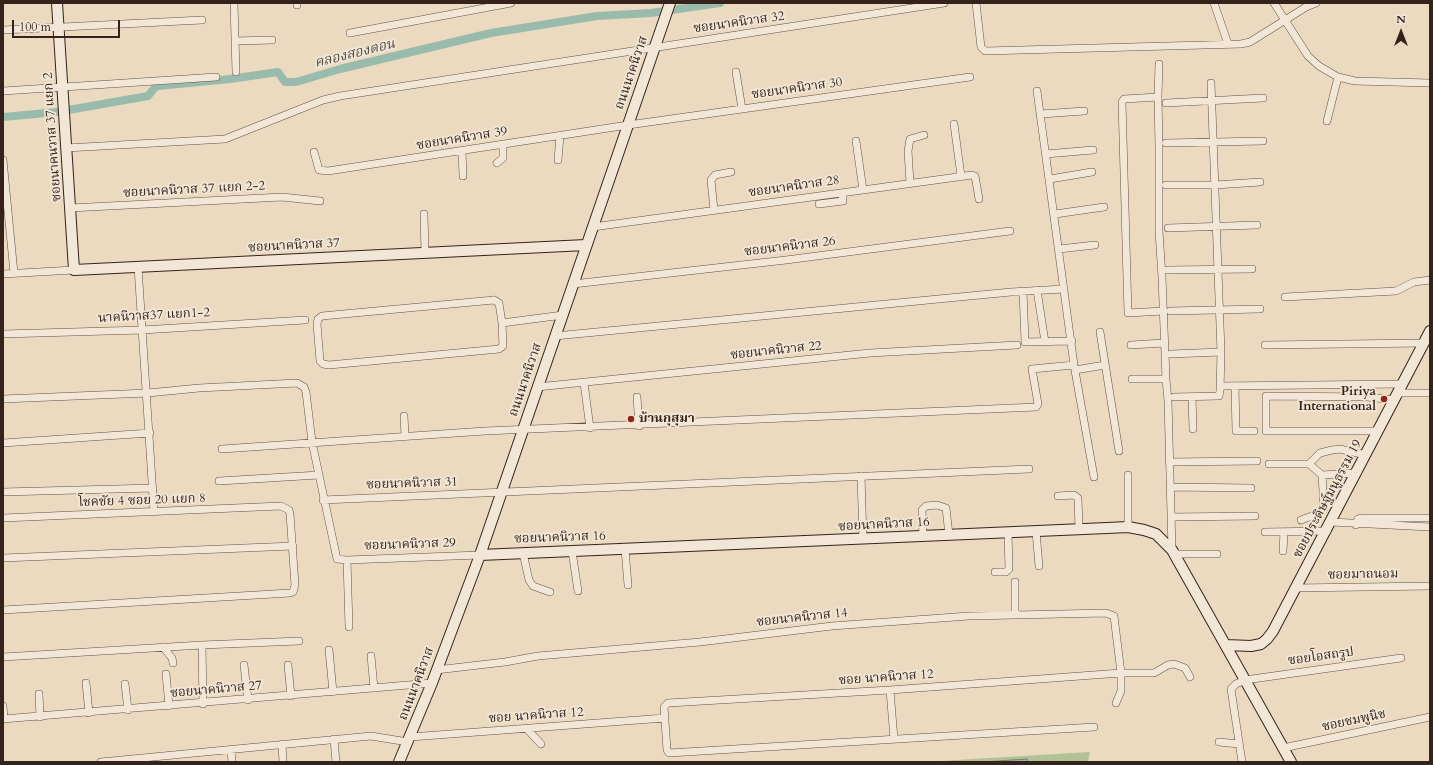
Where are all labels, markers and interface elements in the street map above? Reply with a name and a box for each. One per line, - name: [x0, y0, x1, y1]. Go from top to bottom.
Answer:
- street label: ซอยนาคนิวาส 32: [692, 9, 786, 37]
- scale bar: [14, 12, 122, 38]
- north arrow: [1381, 12, 1421, 52]
- text: N: [1396, 12, 1406, 27]
- text: 100 m: [19, 19, 51, 35]
- street label: ถนนนาคนิวาส: [612, 34, 652, 112]
- water label: คลองสองตอน: [313, 36, 397, 72]
- street label: ซอยนาคนวาส 37 แยก 2: [41, 72, 65, 202]
- street label: ซอยนาคนิวาส 30: [750, 75, 844, 103]
- street label: ซอยนาคนิวาส 39: [415, 124, 509, 154]
- street label: ซอยนาคนิวาส 28: [747, 173, 841, 201]
- street label: ซอยนาคนิวาส 37 แยก 2-2: [123, 178, 265, 202]
- street label: ซอยนาคนิวาส 26: [743, 234, 837, 260]
- street label: ซอยนาคนิวาส 37: [248, 236, 340, 256]
- street label: นาคนิวาส37 แยก1-2: [98, 305, 210, 327]
- street label: ซอยนาคนิวาส 22: [730, 338, 822, 364]
- street label: ถนนนาคนิวาส: [506, 341, 546, 419]
- place label: Piriya International: [1298, 384, 1376, 415]
- marker: Piriya International: [1379, 394, 1389, 404]
- place label: บ้านกุสุมา: [639, 411, 695, 427]
- marker: บ้านกุสุมา: [626, 414, 636, 424]
- street label: ซอยประดิษฐ์มนูธรรม 19: [1290, 437, 1366, 561]
- street label: ซอยนาคนิวาส 31: [366, 475, 458, 493]
- street label: โชคชัย 4 ซอย 20 แยก 8: [78, 491, 206, 511]
- street label: ซอยนาคนิวาส 16: [838, 515, 930, 535]
- street label: ซอยนาคนิวาส 16: [514, 529, 606, 547]
- street label: ซอยนาคนิวาส 29: [364, 536, 456, 554]
- street label: ซอยมาถนอม: [1328, 567, 1398, 583]
- street label: ซอยนาคนิวาส 14: [756, 605, 848, 631]
- street label: ถนนนาคนิวาส: [396, 645, 438, 723]
- street label: ซอยโอสถรูป: [1287, 645, 1355, 669]
- street label: ซอย นาคนิวาส 12: [838, 667, 934, 689]
- street label: ซอยนาคนิวาส 27: [170, 678, 262, 702]
- street label: ซอย นาคนิวาส 12: [488, 705, 584, 727]
- street label: ซอยชมพูนิช: [1321, 707, 1387, 735]

